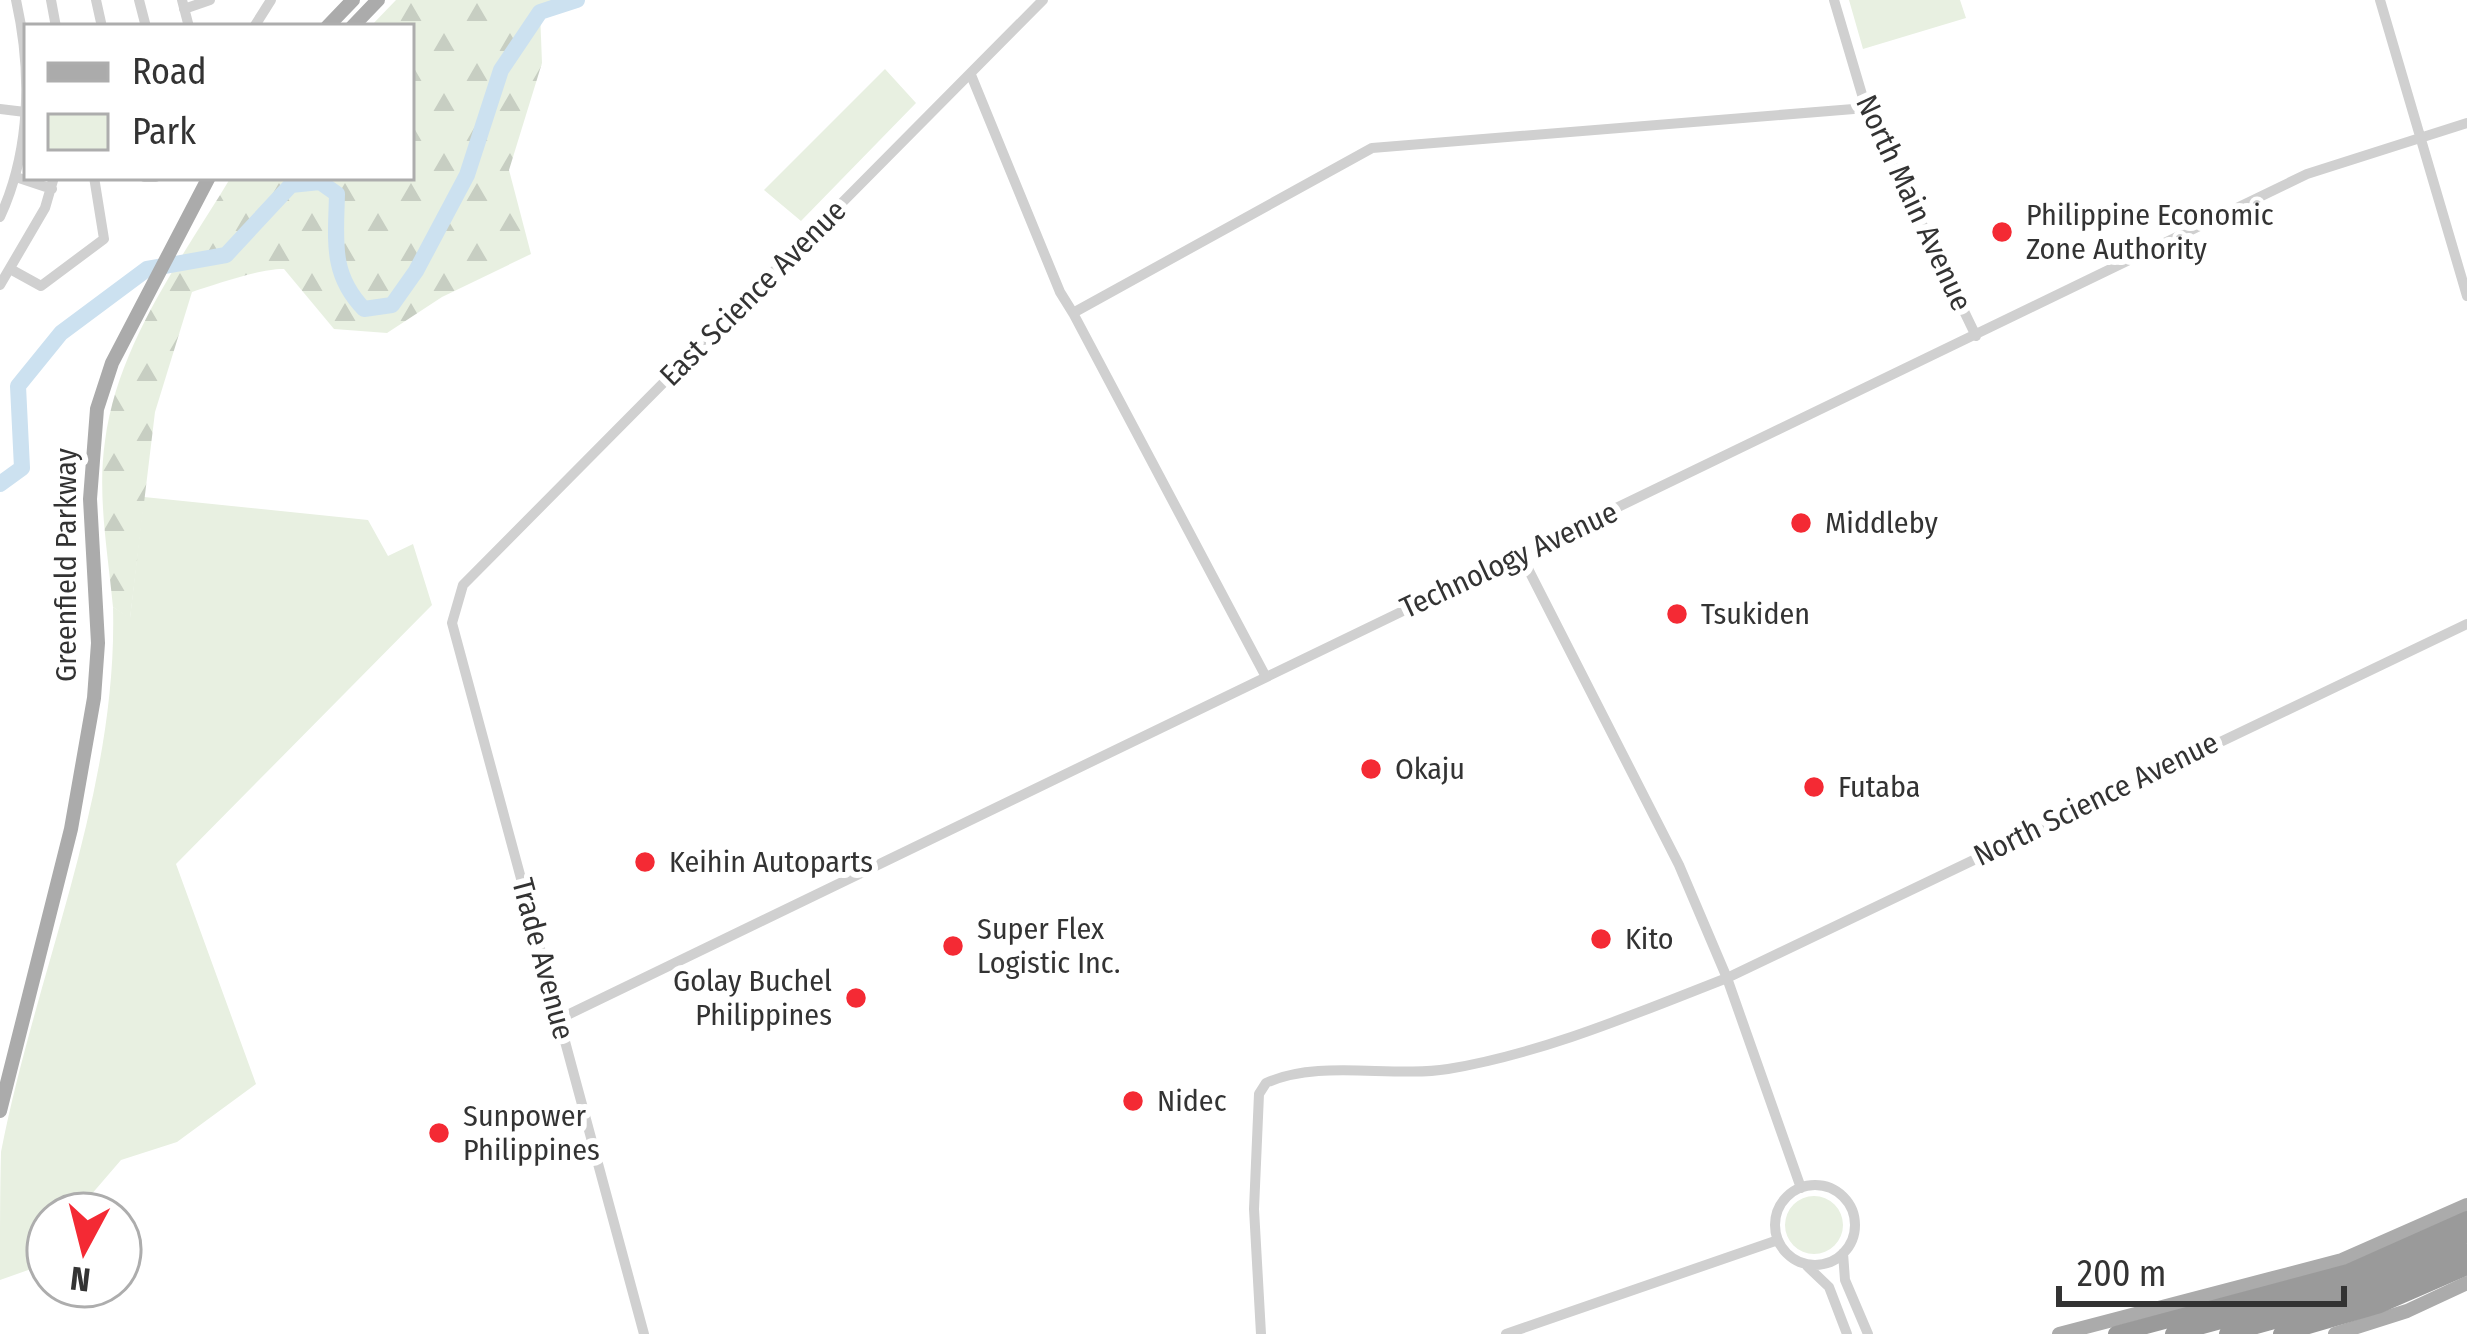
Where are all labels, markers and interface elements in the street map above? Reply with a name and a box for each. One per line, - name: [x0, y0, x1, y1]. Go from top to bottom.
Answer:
- legend: [24, 24, 414, 180]
- text: Road: [132, 50, 207, 94]
- street label: North Main Avenue: [1848, 89, 1980, 317]
- text: Park: [132, 110, 196, 154]
- street label: East Science Avenue: [653, 193, 853, 393]
- place label: Philippine Economic Zone Authority: [2026, 197, 2274, 267]
- marker: Philippine Economic Zone Authority: [1989, 219, 2015, 245]
- street label: Greenfield Parkway: [48, 447, 84, 682]
- street label: Technology Avenue: [1395, 494, 1623, 626]
- place label: Middleby: [1825, 505, 1938, 541]
- marker: Middleby: [1788, 510, 1814, 536]
- place label: Tsukiden: [1701, 596, 1810, 632]
- marker: Tsukiden: [1664, 601, 1690, 627]
- street label: North Science Avenue: [1968, 724, 2224, 874]
- place label: Okaju: [1395, 751, 1465, 787]
- marker: Okaju: [1358, 756, 1384, 782]
- place label: Futaba: [1838, 769, 1920, 805]
- marker: Futaba: [1801, 774, 1827, 800]
- place label: Keihin Autoparts: [669, 844, 873, 880]
- marker: Keihin Autoparts: [632, 849, 658, 875]
- street label: Trade Avenue: [504, 874, 582, 1044]
- place label: Super Flex Logistic Inc.: [977, 911, 1120, 981]
- place label: Kito: [1625, 921, 1674, 957]
- marker: Kito: [1588, 926, 1614, 952]
- marker: Super Flex Logistic Inc.: [940, 933, 966, 959]
- place label: Golay Buchel Philippines: [673, 963, 832, 1033]
- marker: Golay Buchel Philippines: [843, 985, 869, 1011]
- place label: Nidec: [1157, 1083, 1227, 1119]
- marker: Nidec: [1120, 1088, 1146, 1114]
- place label: Sunpower Philippines: [463, 1098, 600, 1168]
- marker: Sunpower Philippines: [426, 1120, 452, 1146]
- north arrow: [24, 1190, 144, 1310]
- scale bar: [2059, 1232, 2344, 1306]
- text: 200 m: [2077, 1252, 2167, 1296]
- text: N: [68, 1258, 93, 1300]

